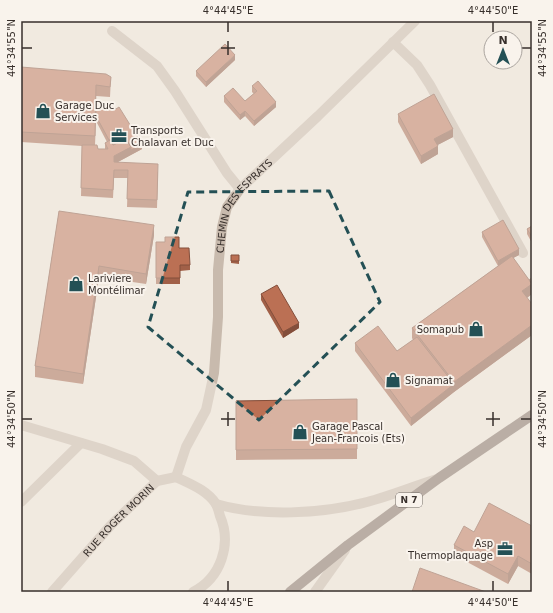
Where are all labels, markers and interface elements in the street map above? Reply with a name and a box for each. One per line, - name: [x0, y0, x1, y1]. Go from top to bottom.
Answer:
- text: 4°44'45"E: [203, 5, 253, 16]
- text: 4°44'50"E: [468, 5, 518, 16]
- text: 44°34'55"N: [6, 19, 17, 77]
- text: 44°34'55"N: [537, 19, 548, 77]
- north arrow: [483, 30, 523, 70]
- text: N: [498, 34, 508, 47]
- place label: Garage Duc Services: [55, 100, 114, 123]
- shop icon: Garage Duc Services: [34, 102, 52, 120]
- place label: Transports Chalavan et Duc: [130, 125, 214, 148]
- office icon: Transports Chalavan et Duc: [110, 127, 128, 145]
- street label: CHEMIN DES ESPRATS: [215, 157, 274, 254]
- place label: Lariviere Montélimar: [88, 273, 146, 296]
- shop icon: Lariviere Montélimar: [67, 275, 85, 293]
- shop icon: Somapub: [467, 320, 485, 338]
- place label: Somapub: [417, 324, 464, 335]
- shop icon: Signamat: [384, 371, 402, 389]
- place label: Signamat: [405, 375, 453, 386]
- text: 44°34'50"N: [6, 390, 17, 448]
- text: 44°34'50"N: [537, 390, 548, 448]
- place label: Garage Pascal Jean-Francois (Ets): [311, 421, 405, 444]
- shop icon: Garage Pascal Jean-Francois (Ets): [291, 423, 309, 441]
- street label: RUE ROGER MORIN: [81, 482, 156, 559]
- road number: N 7: [396, 493, 422, 507]
- place label: Asp Thermoplaquage: [407, 538, 493, 561]
- office icon: Asp Thermoplaquage: [496, 540, 514, 558]
- text: 4°44'45"E: [203, 597, 253, 608]
- text: 4°44'50"E: [468, 597, 518, 608]

